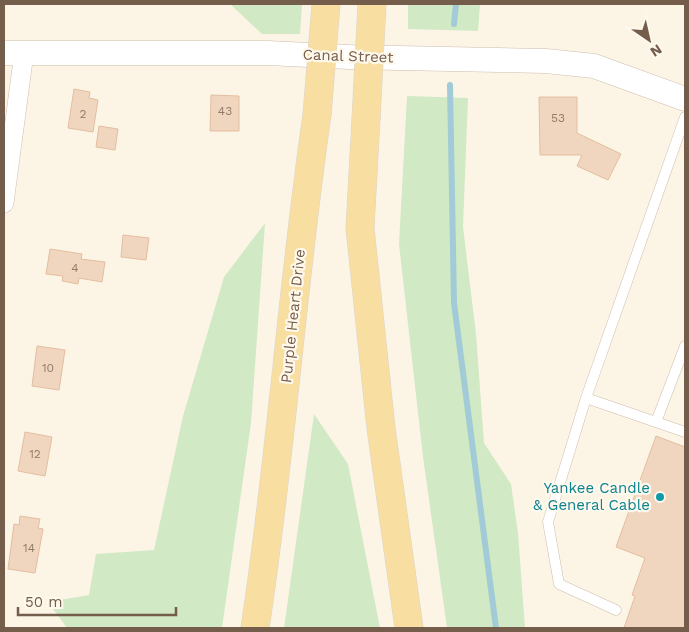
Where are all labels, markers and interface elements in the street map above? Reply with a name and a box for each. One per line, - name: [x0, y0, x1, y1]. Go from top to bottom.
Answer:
- north arrow: [624, 15, 674, 65]
- text: N: [647, 41, 665, 60]
- street label: Canal Street: [302, 45, 394, 67]
- house number: 43: [218, 104, 232, 118]
- house number: 2: [80, 107, 87, 121]
- house number: 53: [551, 111, 565, 125]
- street label: Purple Heart Drive: [277, 248, 309, 384]
- house number: 4: [71, 261, 79, 275]
- house number: 10: [42, 361, 54, 375]
- house number: 12: [29, 447, 41, 461]
- place label: Yankee Candle & General Cable: [533, 479, 650, 514]
- marker: Yankee Candle & General Cable: [654, 491, 666, 503]
- house number: 14: [23, 541, 35, 555]
- scale bar: [18, 584, 175, 616]
- text: 50 m: [25, 593, 62, 611]

